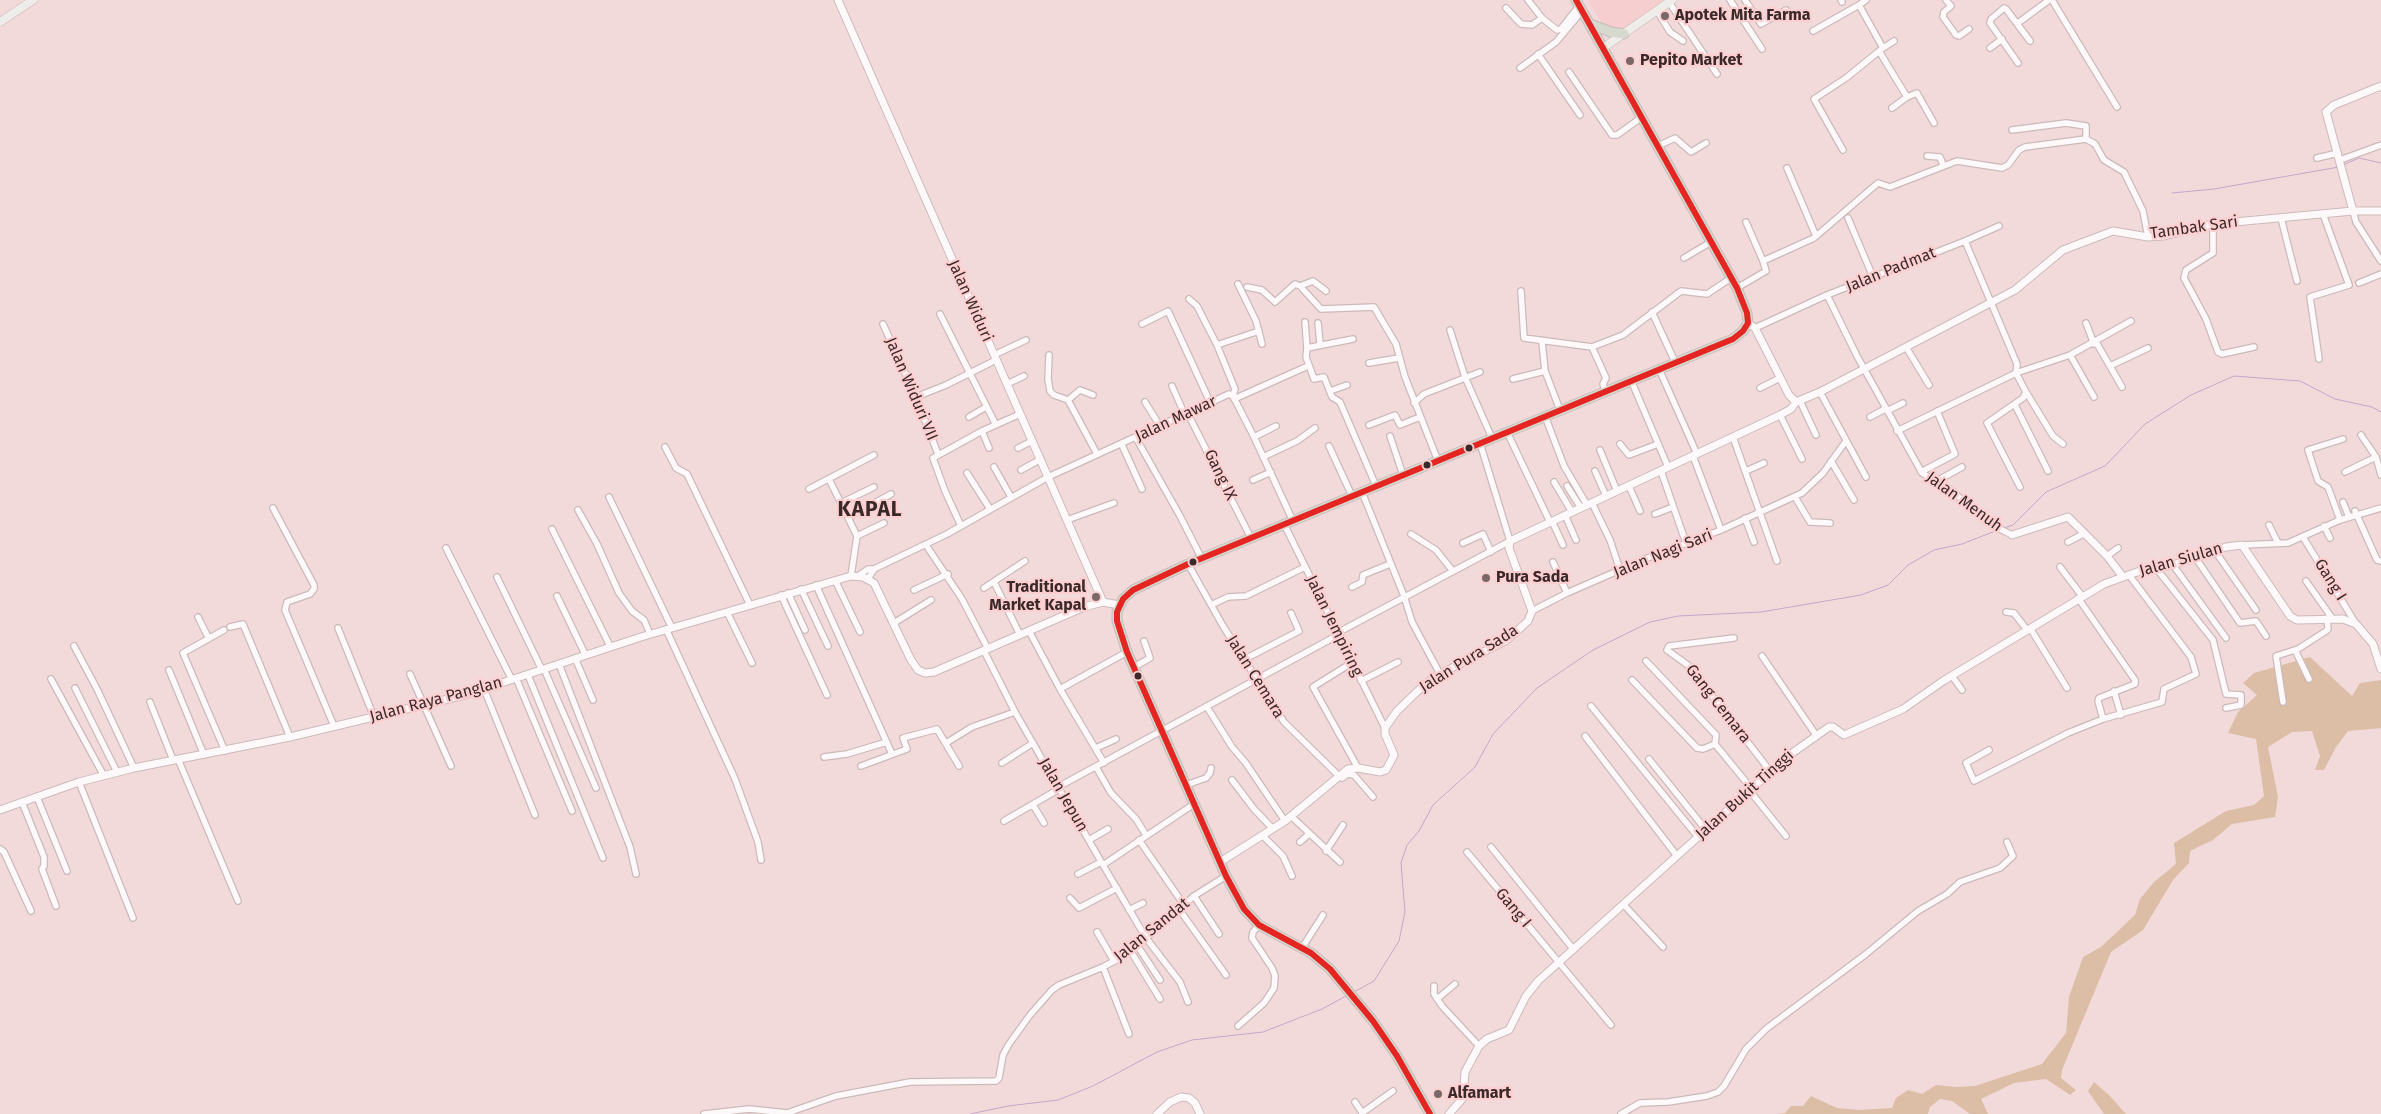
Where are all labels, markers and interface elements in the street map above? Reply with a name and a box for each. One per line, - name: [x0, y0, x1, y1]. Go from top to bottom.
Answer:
- place label: Apotek Mita Farma: [1675, 6, 1811, 26]
- marker: Apotek Mita Farma: [1659, 10, 1671, 22]
- place label: Pepito Market: [1640, 51, 1742, 71]
- marker: Pepito Market: [1624, 55, 1636, 67]
- street label: Tambak Sari: [2149, 212, 2239, 244]
- street label: Jalan Padmat: [1843, 243, 1939, 297]
- street label: Jalan Widuri: [943, 257, 997, 345]
- street label: Jalan Widuri VII: [881, 335, 941, 443]
- street label: Jalan Mawar: [1132, 392, 1220, 446]
- unlabelled marker: [1464, 443, 1474, 453]
- street label: Gang IX: [1200, 446, 1240, 504]
- unlabelled marker: [1422, 460, 1432, 470]
- street label: Jalan Menuh: [1922, 468, 2006, 536]
- district label: KAPAL: [837, 497, 903, 523]
- street label: Jalan Nagi Sari: [1611, 525, 1715, 583]
- street label: Jalan Siulan: [2137, 539, 2225, 581]
- street label: Gang I: [2310, 556, 2350, 604]
- unlabelled marker: [1188, 557, 1198, 567]
- place label: Pura Sada: [1496, 568, 1569, 588]
- street label: Jalan Jempiring: [1301, 572, 1367, 680]
- marker: Pura Sada: [1480, 572, 1492, 584]
- place label: Traditional Market Kapal: [989, 578, 1086, 616]
- marker: Traditional Market Kapal: [1090, 591, 1102, 603]
- street label: Jalan Pura Sada: [1416, 621, 1522, 697]
- street label: Jalan Cemara: [1222, 632, 1288, 722]
- street label: Gang Cemara: [1681, 661, 1755, 747]
- unlabelled marker: [1133, 671, 1143, 681]
- street label: Jalan Raya Panglan: [368, 673, 504, 727]
- street label: Jalan Bukit Tinggi: [1692, 746, 1798, 844]
- street label: Jalan Jepun: [1034, 755, 1092, 835]
- street label: Gang I: [1491, 884, 1535, 932]
- street label: Jalan Sandat: [1111, 894, 1193, 966]
- place label: Alfamart: [1448, 1084, 1511, 1104]
- marker: Alfamart: [1432, 1088, 1444, 1100]

